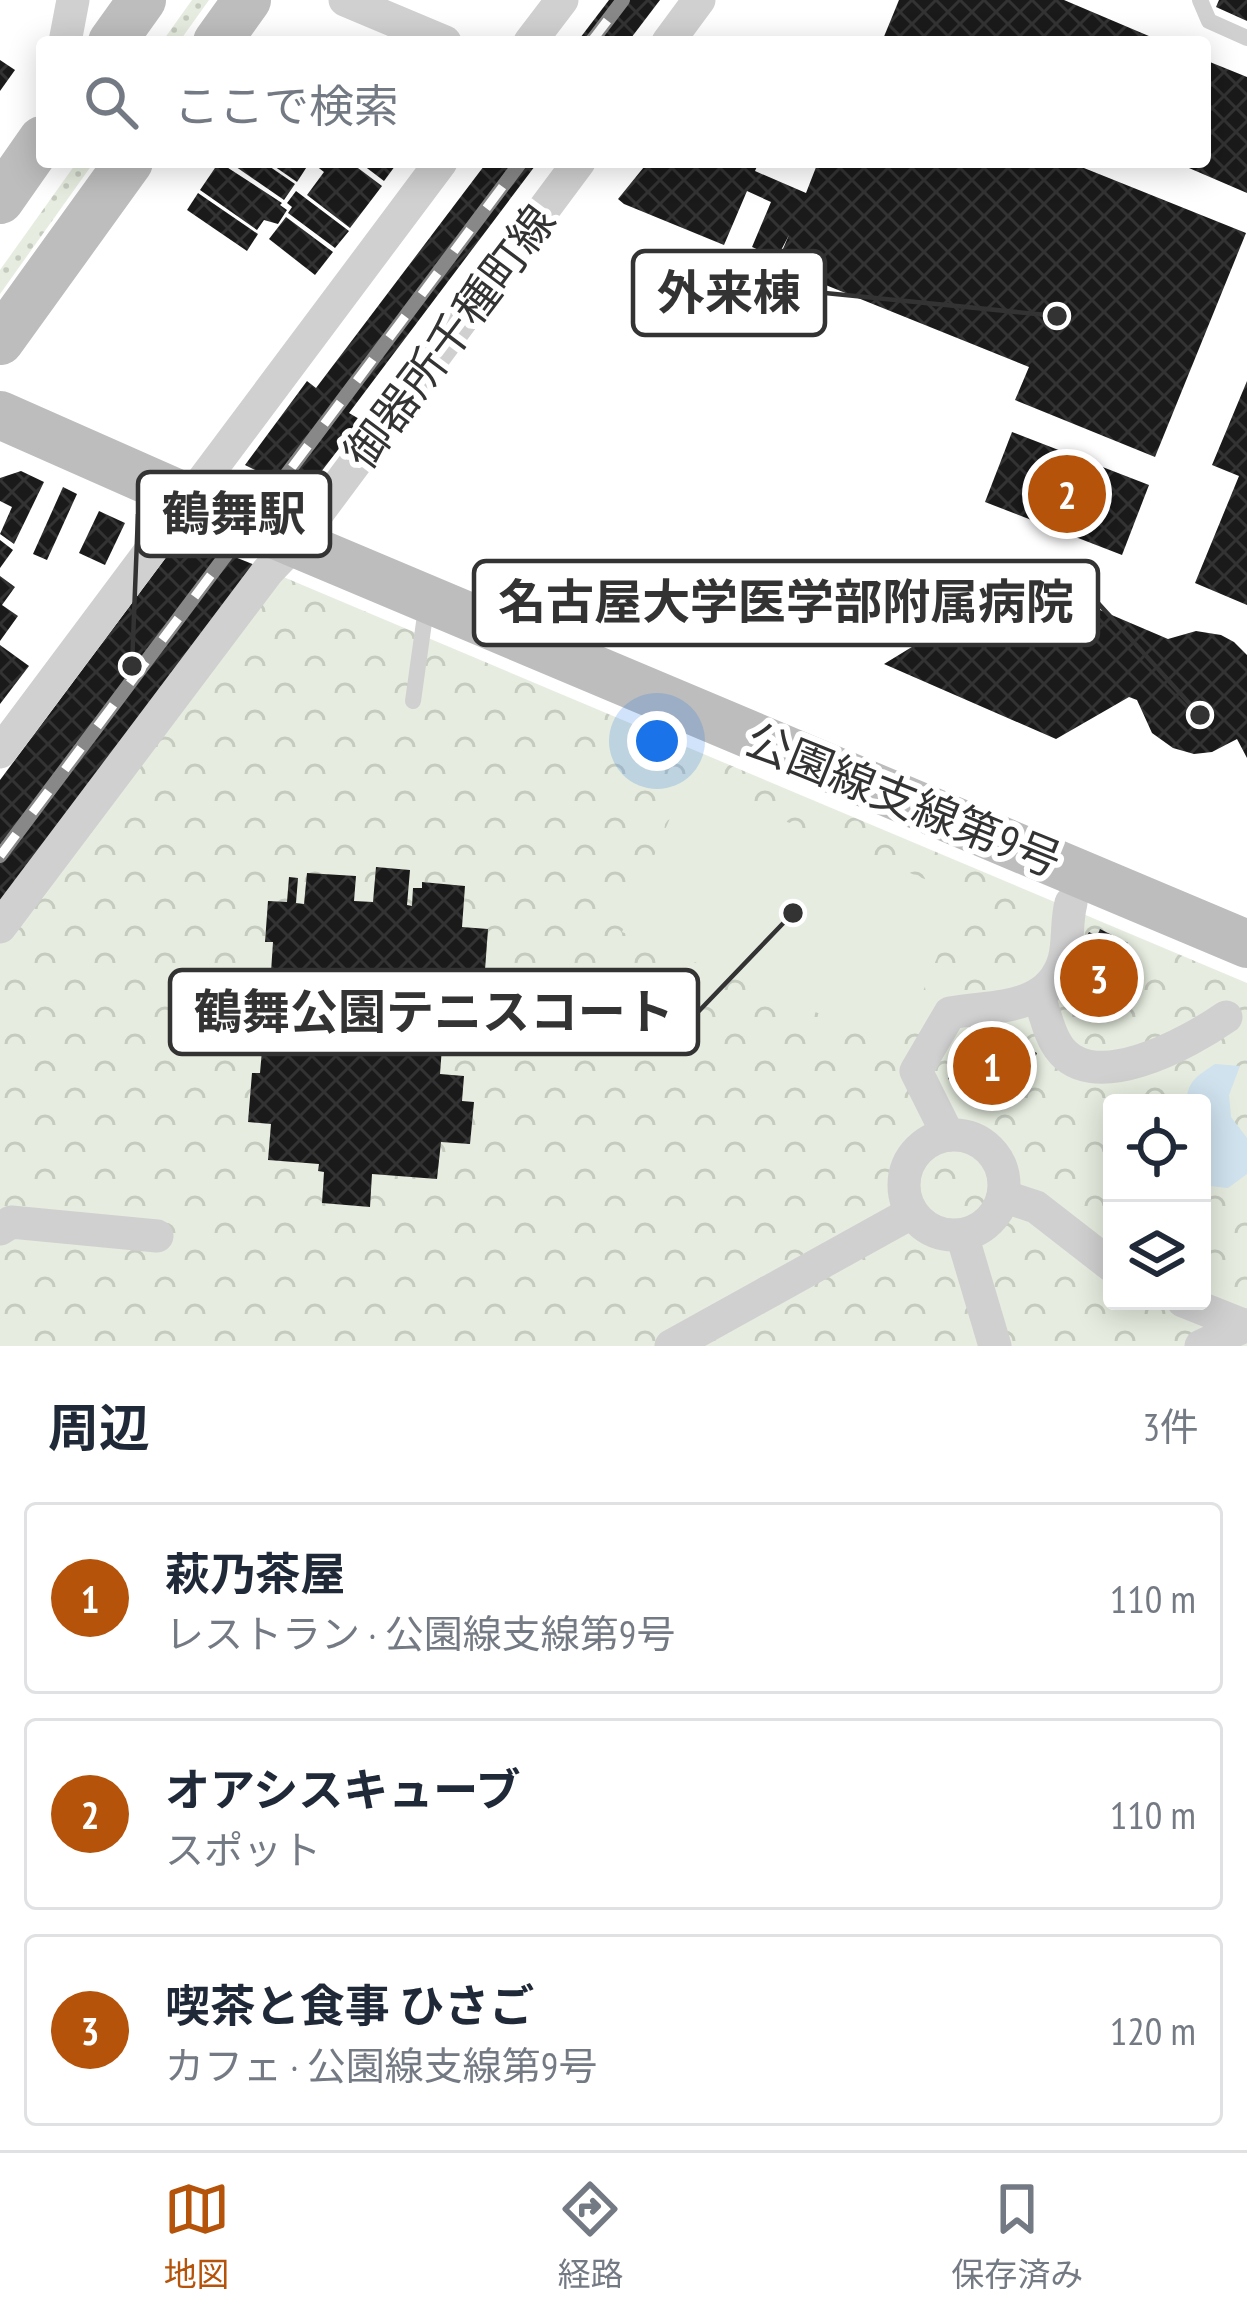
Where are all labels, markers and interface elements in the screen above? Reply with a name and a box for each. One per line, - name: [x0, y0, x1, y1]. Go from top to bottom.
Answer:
- search box: [36, 36, 1211, 168]
- icon: search: [78, 69, 144, 135]
- text: ここで検索: [174, 76, 399, 134]
- street label: 御器所千種町線: [331, 193, 567, 479]
- callout: 外来棟: [633, 251, 825, 335]
- text: 外来棟: [657, 261, 801, 323]
- pin: 2: [1028, 449, 1106, 539]
- callout: 鶴舞駅: [138, 472, 330, 556]
- text: 鶴舞駅: [162, 482, 306, 544]
- callout: 名古屋大学医学部附属病院: [474, 561, 1098, 645]
- text: 名古屋大学医学部附属病院: [498, 570, 1074, 632]
- street label: 公園線支線第9号: [738, 709, 1070, 889]
- your location: [627, 711, 687, 771]
- pin: 3: [1060, 933, 1138, 1023]
- callout: 鶴舞公園テニスコート: [170, 970, 698, 1054]
- text: 鶴舞公園テニスコート: [194, 980, 674, 1042]
- pin: 1: [953, 1021, 1031, 1111]
- map controls: [1103, 1094, 1211, 1310]
- button: locate: [1103, 1094, 1211, 1202]
- button: layers: [1103, 1202, 1211, 1310]
- text: 周辺: [48, 1394, 150, 1460]
- text: 3件: [1142, 1401, 1199, 1452]
- text: 萩乃茶屋: [165, 1544, 345, 1602]
- text: 1: [81, 1573, 99, 1624]
- text: 110 m: [1110, 1573, 1196, 1624]
- text: レストラン · 公園線支線第9号: [165, 1608, 675, 1659]
- text: オアシスキューブ: [165, 1760, 521, 1818]
- text: 2: [81, 1789, 99, 1840]
- text: 110 m: [1110, 1789, 1196, 1840]
- text: スポット: [165, 1824, 321, 1875]
- text: 喫茶と食事 ひさご: [165, 1976, 534, 2034]
- text: 3: [81, 2005, 99, 2056]
- text: 120 m: [1110, 2005, 1196, 2056]
- text: カフェ · 公園線支線第9号: [165, 2040, 597, 2091]
- tab: 地図: [164, 2176, 230, 2296]
- tab: 経路: [557, 2176, 623, 2296]
- tab: 保存済み: [951, 2176, 1083, 2296]

